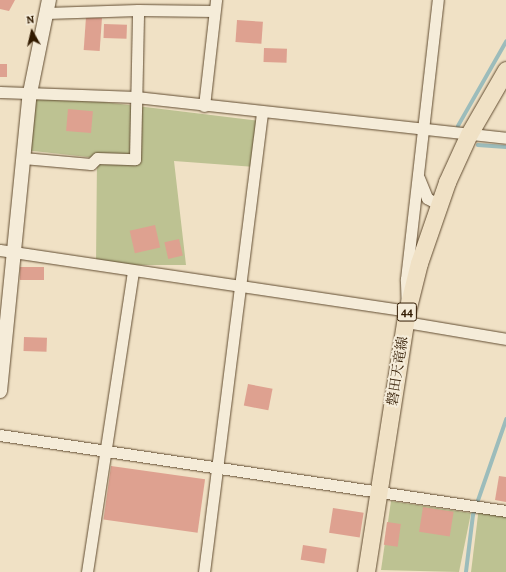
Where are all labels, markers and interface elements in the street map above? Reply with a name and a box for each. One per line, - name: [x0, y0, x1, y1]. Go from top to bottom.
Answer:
- north arrow: [12, 12, 52, 52]
- text: N: [25, 12, 35, 28]
- road number: 44: [396, 301, 418, 323]
- street label: 磐田天竜線: [384, 335, 412, 407]

